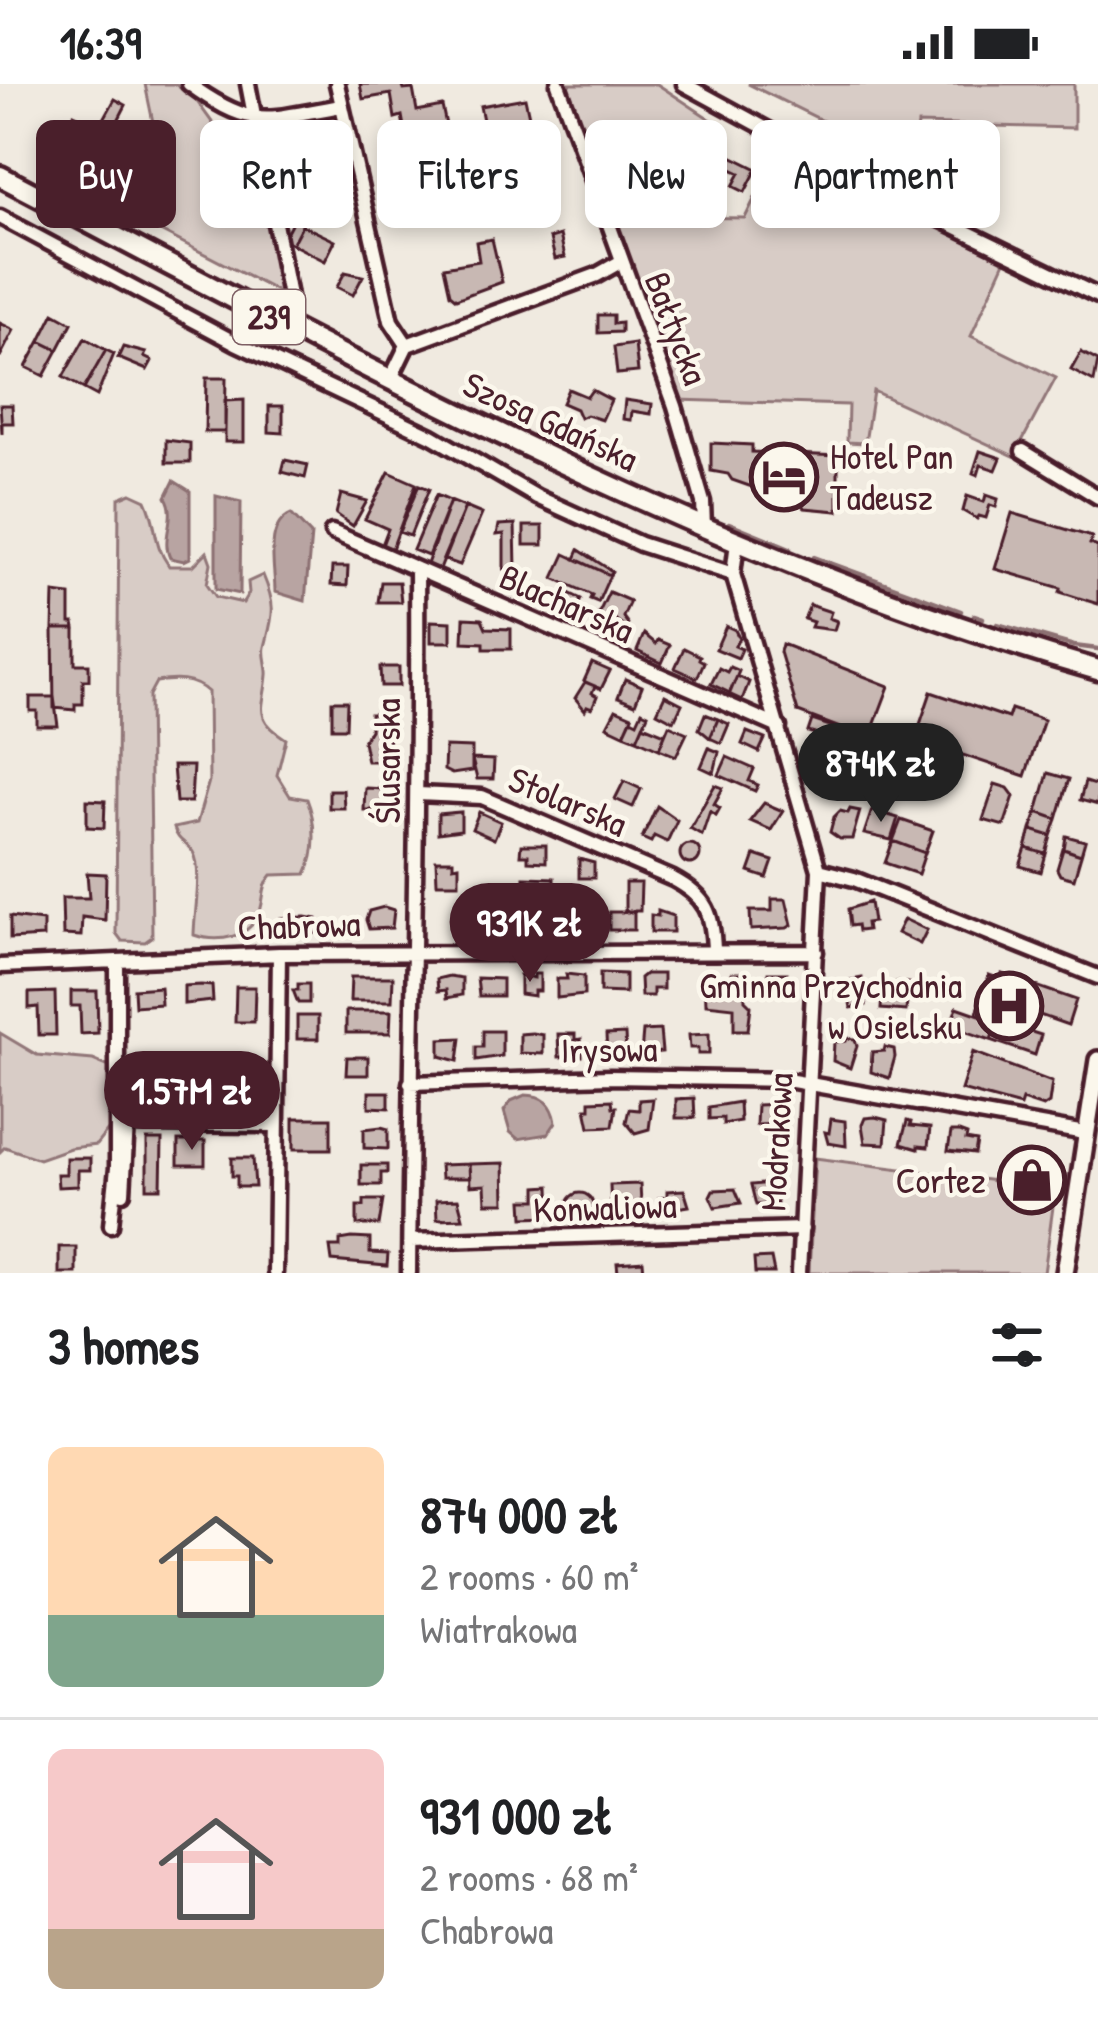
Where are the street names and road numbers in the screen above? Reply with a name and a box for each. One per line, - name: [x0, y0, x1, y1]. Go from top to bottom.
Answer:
- street label: Bałtycka: [634, 265, 721, 391]
- road number: 239: [233, 290, 305, 344]
- street label: Szosa Gdańska: [456, 359, 646, 482]
- street label: Blacharska: [492, 551, 642, 654]
- street label: Ślusarska: [362, 698, 411, 824]
- street label: Stolarska: [502, 754, 635, 847]
- street label: Chabrowa: [237, 898, 361, 951]
- street label: Irysowa: [560, 1023, 658, 1074]
- street label: Modrakowa: [747, 1072, 804, 1212]
- street label: Konwaliowa: [533, 1180, 677, 1233]

